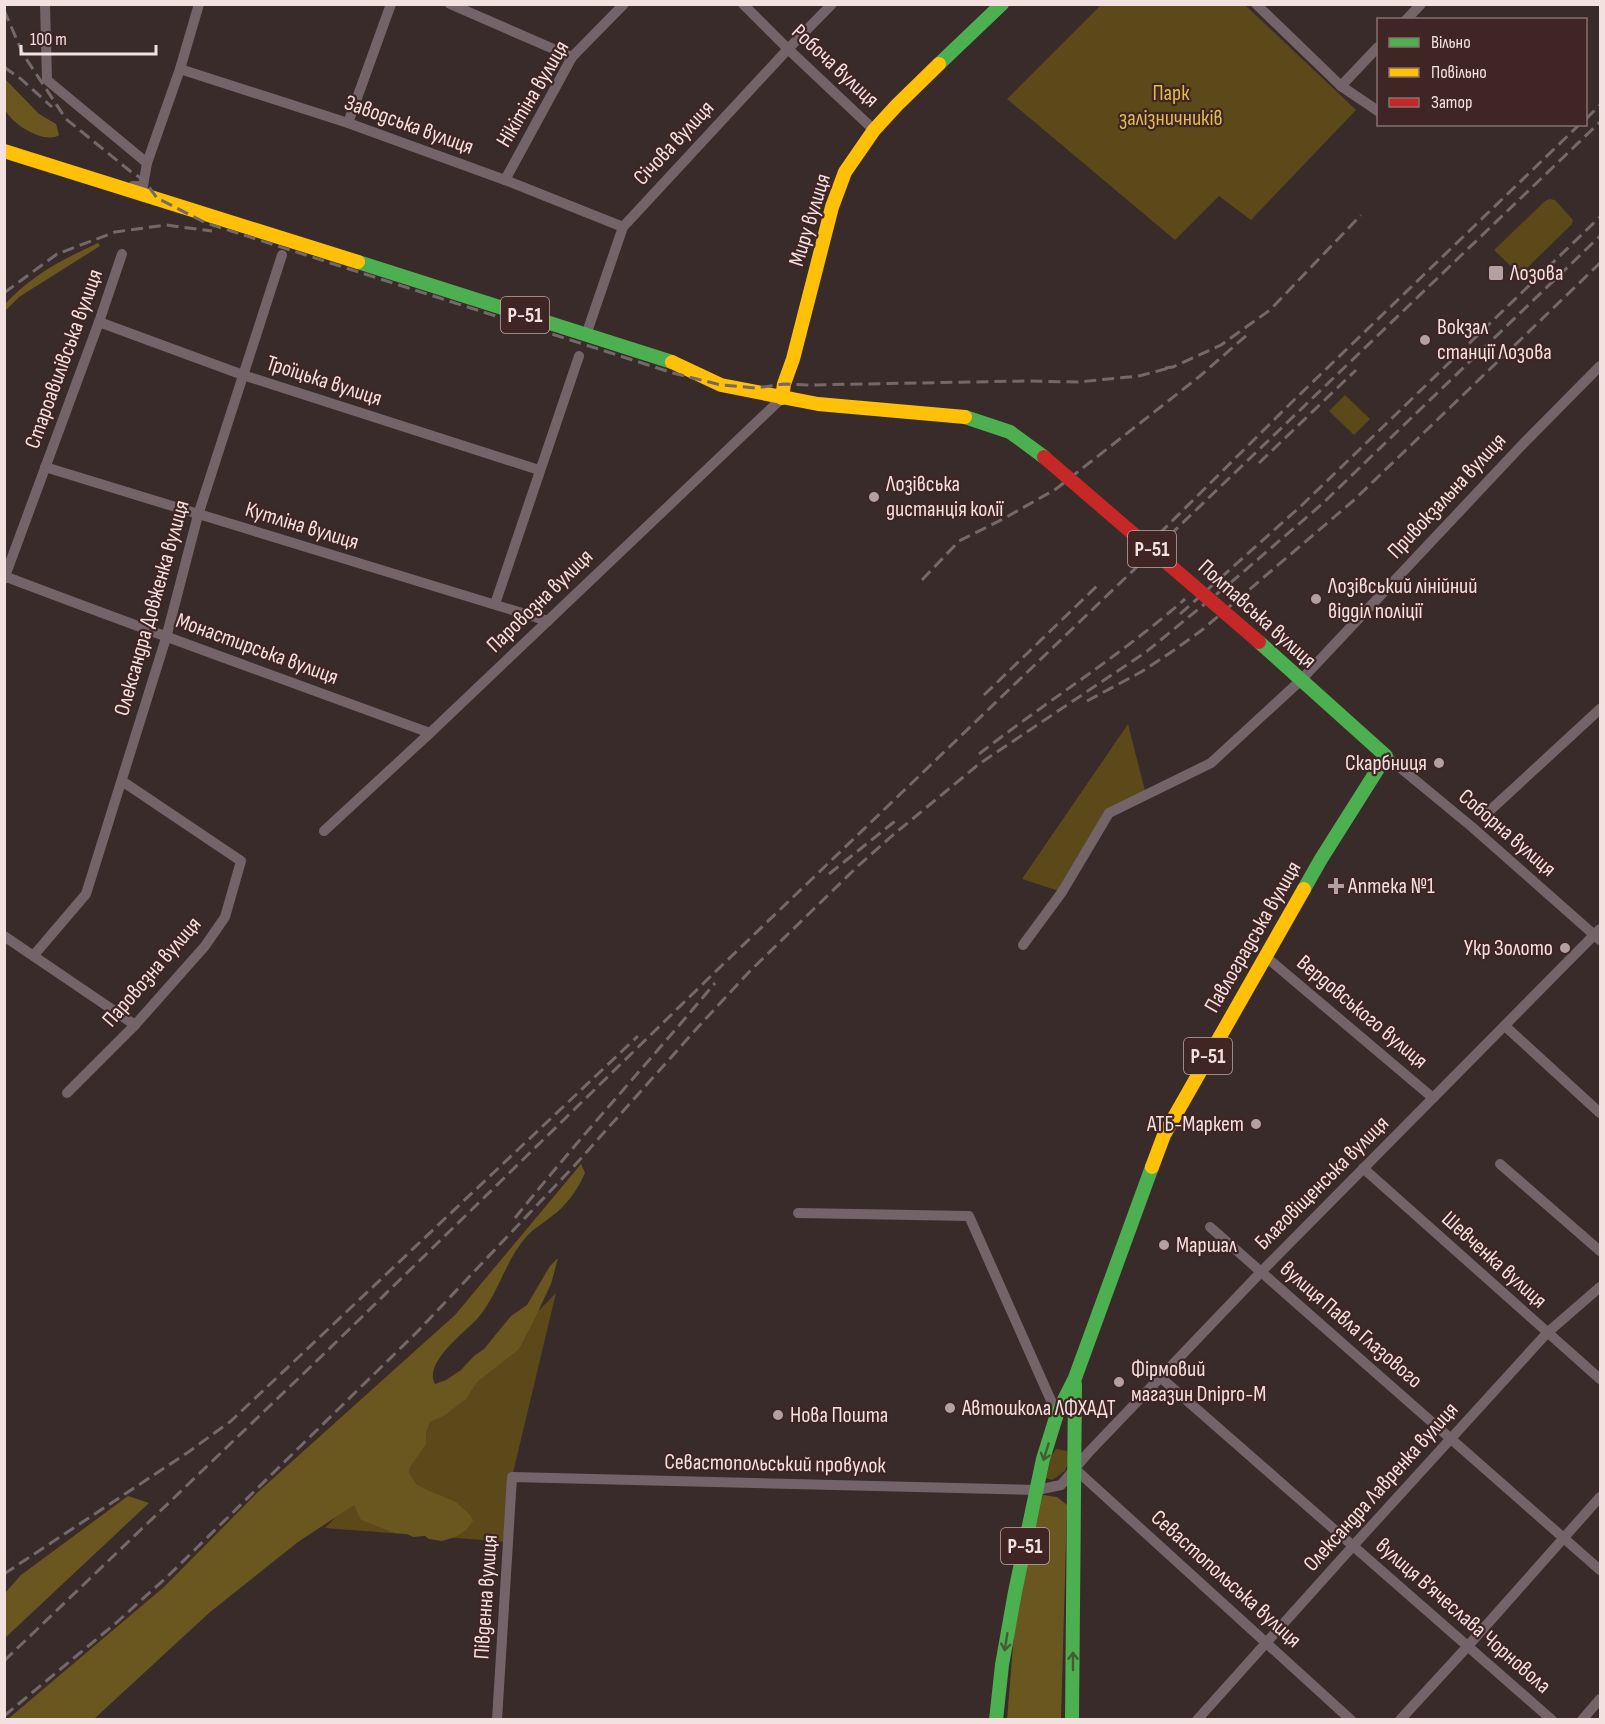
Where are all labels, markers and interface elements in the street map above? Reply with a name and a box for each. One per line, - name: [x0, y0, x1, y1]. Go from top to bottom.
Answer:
- scale bar: [21, 18, 156, 56]
- legend: [1377, 18, 1587, 126]
- street label: Робоча вулиця: [786, 19, 884, 113]
- text: 100 m: [30, 29, 67, 50]
- text: Вільно: [1431, 32, 1471, 53]
- street label: Нікітіна вулиця: [491, 36, 575, 152]
- text: Повільно: [1431, 62, 1487, 83]
- park label: Парк залізничників: [1119, 80, 1223, 132]
- street label: Заводська вулиця: [341, 89, 477, 161]
- text: Затор: [1431, 92, 1472, 113]
- street label: Січова вулиця: [628, 95, 720, 191]
- street label: Миру вулиця: [783, 170, 837, 270]
- place label: Лозова: [1509, 260, 1563, 287]
- marker: Лозова: [1487, 264, 1505, 282]
- street label: Староавилівська вулиця: [19, 266, 109, 452]
- road number: Р-51: [501, 297, 549, 333]
- place label: Вокзал станції Лозова: [1437, 314, 1552, 366]
- marker: Вокзал станції Лозова: [1418, 333, 1432, 347]
- street label: Троїцька вулиця: [263, 350, 385, 412]
- street label: Привокзальна вулиця: [1382, 428, 1512, 564]
- place label: Лозівська дистанція колії: [885, 471, 1004, 523]
- marker: Лозівська дистанція колії: [867, 490, 881, 504]
- street label: Кутліна вулиця: [242, 496, 362, 556]
- street label: Олександра Довженка вулиця: [108, 497, 196, 719]
- road number: Р-51: [1128, 531, 1176, 567]
- street label: Паровозна вулиця: [481, 544, 599, 658]
- street label: Полтавська вулиця: [1192, 554, 1322, 674]
- place label: Лозівський лінійний відділ поліції: [1327, 573, 1478, 625]
- marker: Лозівський лінійний відділ поліції: [1309, 592, 1323, 606]
- street label: Монастирська вулиця: [172, 607, 342, 691]
- place label: Скарбниця: [1345, 750, 1427, 777]
- marker: Скарбниця: [1432, 756, 1446, 770]
- street label: Соборна вулиця: [1453, 783, 1561, 883]
- street label: Павлоградська вулиця: [1199, 856, 1307, 1018]
- place label: Аптека №1: [1347, 873, 1435, 900]
- marker: Аптека №1: [1329, 879, 1343, 893]
- street label: Паровозна вулиця: [97, 911, 207, 1033]
- place label: Укр Золото: [1464, 935, 1553, 962]
- marker: Укр Золото: [1558, 941, 1572, 955]
- street label: Вердовського вулиця: [1291, 949, 1433, 1075]
- road number: Р-51: [1184, 1038, 1232, 1074]
- street label: Благовіщенська вулиця: [1249, 1110, 1395, 1256]
- place label: АТБ-Маркет: [1146, 1111, 1244, 1138]
- marker: АТБ-Маркет: [1249, 1117, 1263, 1131]
- street label: Шевченка вулиця: [1436, 1206, 1552, 1314]
- place label: Маршал: [1176, 1232, 1237, 1259]
- marker: Маршал: [1157, 1238, 1171, 1252]
- street label: вулиця Павла Глазового: [1274, 1256, 1428, 1394]
- place label: Фірмовий магазин Dnipro-M: [1131, 1356, 1266, 1408]
- marker: Фірмовий магазин Dnipro-M: [1112, 1375, 1126, 1389]
- place label: Автошкола ЛФХАДТ: [961, 1395, 1116, 1422]
- street label: Олександра Лавренка вулиця: [1298, 1397, 1464, 1577]
- marker: Автошкола ЛФХАДТ: [943, 1401, 957, 1415]
- place label: Нова Пошта: [790, 1402, 888, 1429]
- marker: Нова Пошта: [771, 1408, 785, 1422]
- one-way arrow: [1040, 1442, 1051, 1461]
- street label: Севастопольський провулок: [664, 1449, 887, 1479]
- street label: Севастопольська вулиця: [1145, 1504, 1307, 1654]
- road number: Р-51: [1001, 1528, 1049, 1564]
- street label: вулиця В’ячеслава Чорновола: [1370, 1532, 1556, 1700]
- street label: Південна вулиця: [468, 1534, 504, 1660]
- one-way arrow: [1001, 1632, 1012, 1652]
- one-way arrow: [1067, 1652, 1079, 1672]

